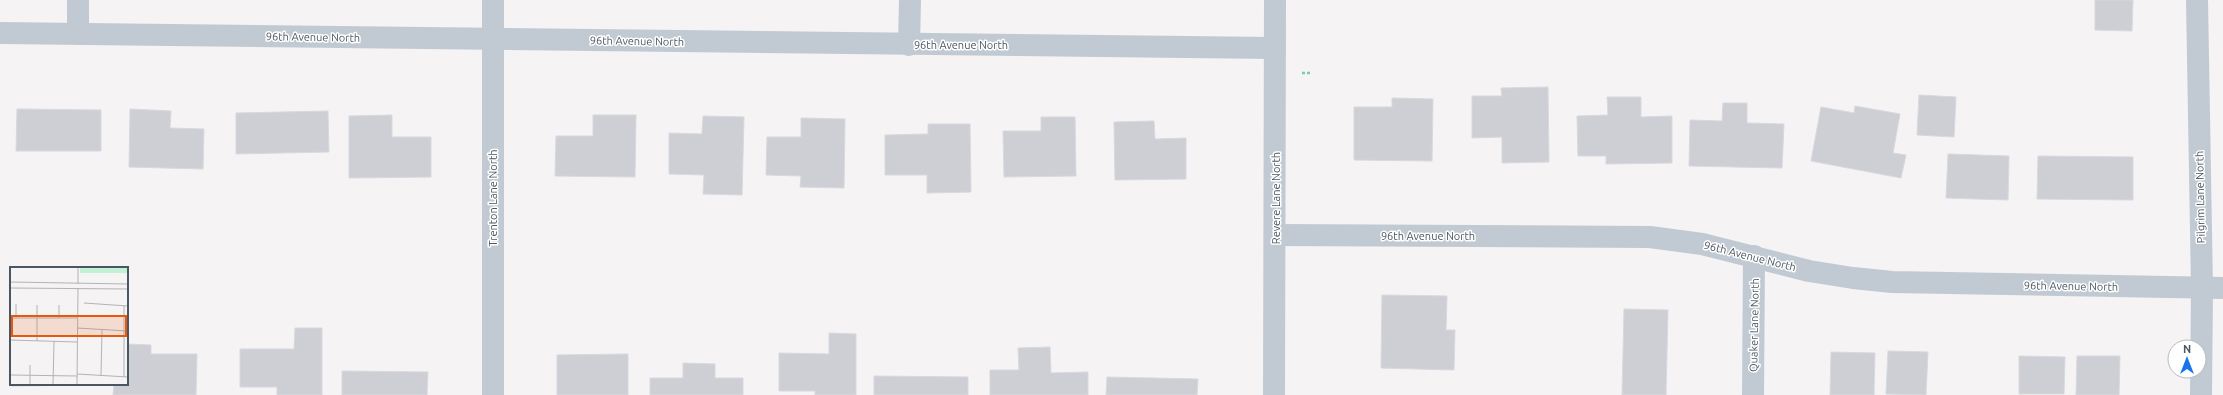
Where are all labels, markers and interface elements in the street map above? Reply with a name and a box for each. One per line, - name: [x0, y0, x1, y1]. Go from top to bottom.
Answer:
- street label: 96th Avenue North: [266, 30, 360, 44]
- street label: 96th Avenue North: [590, 34, 684, 48]
- street label: 96th Avenue North: [914, 39, 1008, 51]
- street label: Trenton Lane North: [487, 150, 499, 247]
- street label: Pilgrim Lane North: [2193, 151, 2207, 243]
- street label: Revere Lane North: [1270, 152, 1282, 244]
- street label: 96th Avenue North: [1381, 230, 1475, 242]
- street label: 96th Avenue North: [1703, 239, 1797, 273]
- inset map: [10, 267, 128, 385]
- street label: Quaker Lane North: [1747, 278, 1761, 372]
- street label: 96th Avenue North: [2024, 279, 2118, 293]
- north arrow: [2167, 339, 2207, 379]
- text: N: [2183, 343, 2191, 355]

